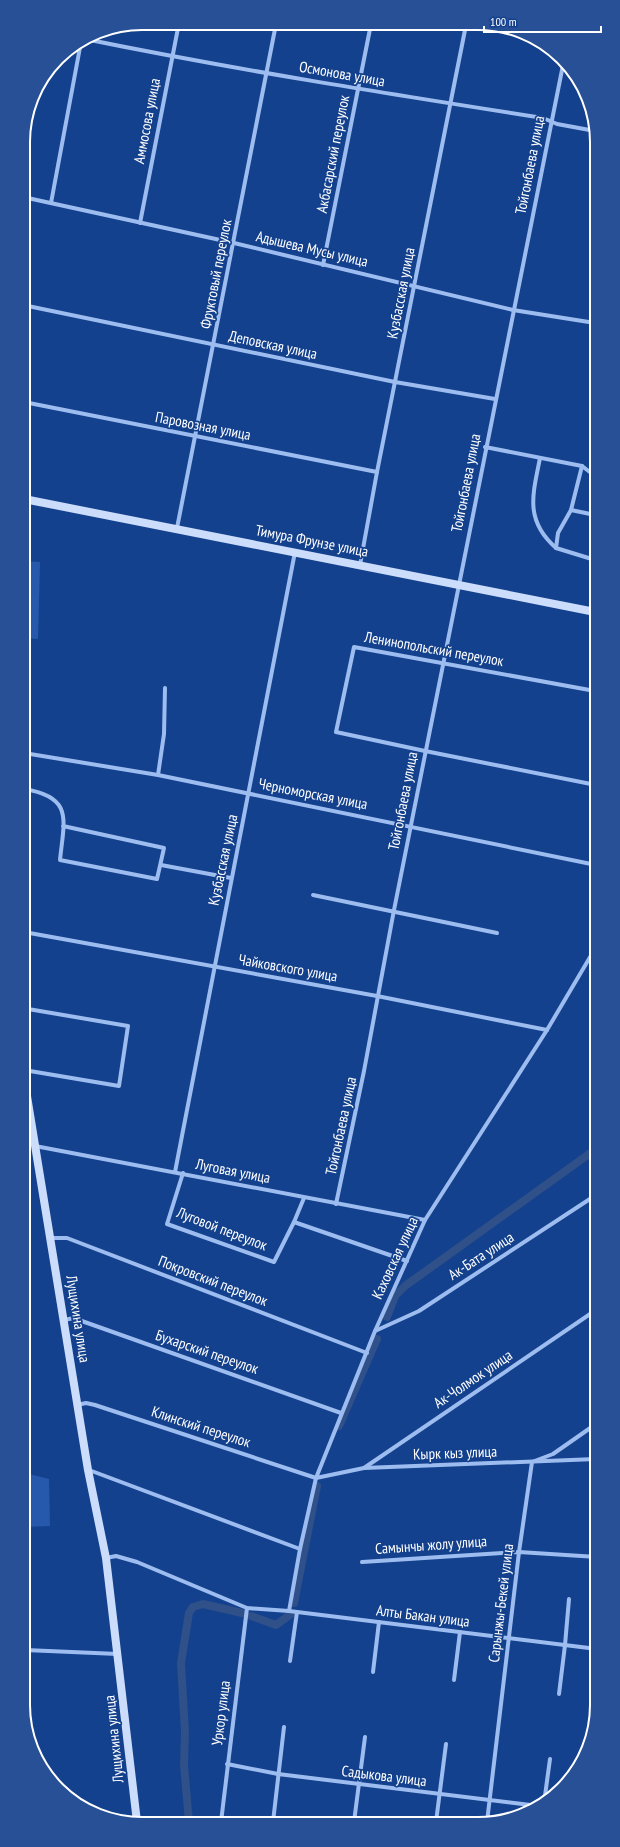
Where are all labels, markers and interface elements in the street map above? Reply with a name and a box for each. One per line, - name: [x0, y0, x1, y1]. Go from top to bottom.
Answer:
- scale bar: [484, 8, 601, 34]
- text: 100 m: [490, 14, 517, 29]
- street label: Осмонова улица: [298, 57, 386, 90]
- street label: Аммосова улица: [129, 77, 164, 165]
- street label: Акбасарский переулок: [312, 93, 353, 214]
- street label: Тойгонбаева улица: [511, 114, 548, 216]
- street label: Фруктовый переулок: [196, 217, 235, 330]
- street label: Адышева Мусы улица: [254, 226, 370, 271]
- street label: Кузбасская улица: [382, 246, 419, 340]
- street label: Деповская улица: [227, 326, 319, 363]
- street label: Паровозная улица: [154, 407, 252, 444]
- street label: Тойгонбаева улица: [447, 432, 484, 534]
- street label: Тимура Фрунзе улица: [254, 520, 370, 561]
- street label: Ленинопольский переулок: [362, 627, 505, 670]
- street label: Тойгонбаева улица: [384, 750, 421, 852]
- street label: Черноморская улица: [257, 774, 369, 813]
- street label: Кузбасская улица: [204, 813, 241, 907]
- street label: Чайковского улица: [237, 949, 339, 986]
- street label: Тойгонбаева улица: [321, 1075, 360, 1177]
- street label: Луговая улица: [193, 1154, 272, 1187]
- street label: Луговой переулок: [173, 1202, 270, 1255]
- street label: Каховская улица: [367, 1214, 422, 1302]
- street label: Ак-Бата улица: [444, 1227, 517, 1284]
- street label: Покровский переулок: [156, 1251, 271, 1310]
- street label: Лущихина улица: [62, 1273, 95, 1364]
- street label: Бухарский переулок: [153, 1325, 261, 1378]
- street label: Ак-Чолмок улица: [430, 1345, 516, 1412]
- street label: Клинский переулок: [149, 1402, 253, 1452]
- street label: Кырк кыз улица: [413, 1442, 497, 1463]
- street label: Самынчы жолу улица: [374, 1531, 488, 1558]
- street label: Сарынжы-Бекей улица: [484, 1542, 517, 1663]
- street label: Алты Бакан улица: [375, 1600, 471, 1631]
- street label: Уркор улица: [207, 1679, 234, 1746]
- street label: Лущихина улица: [99, 1694, 128, 1785]
- street label: Садыкова улица: [340, 1761, 428, 1790]

